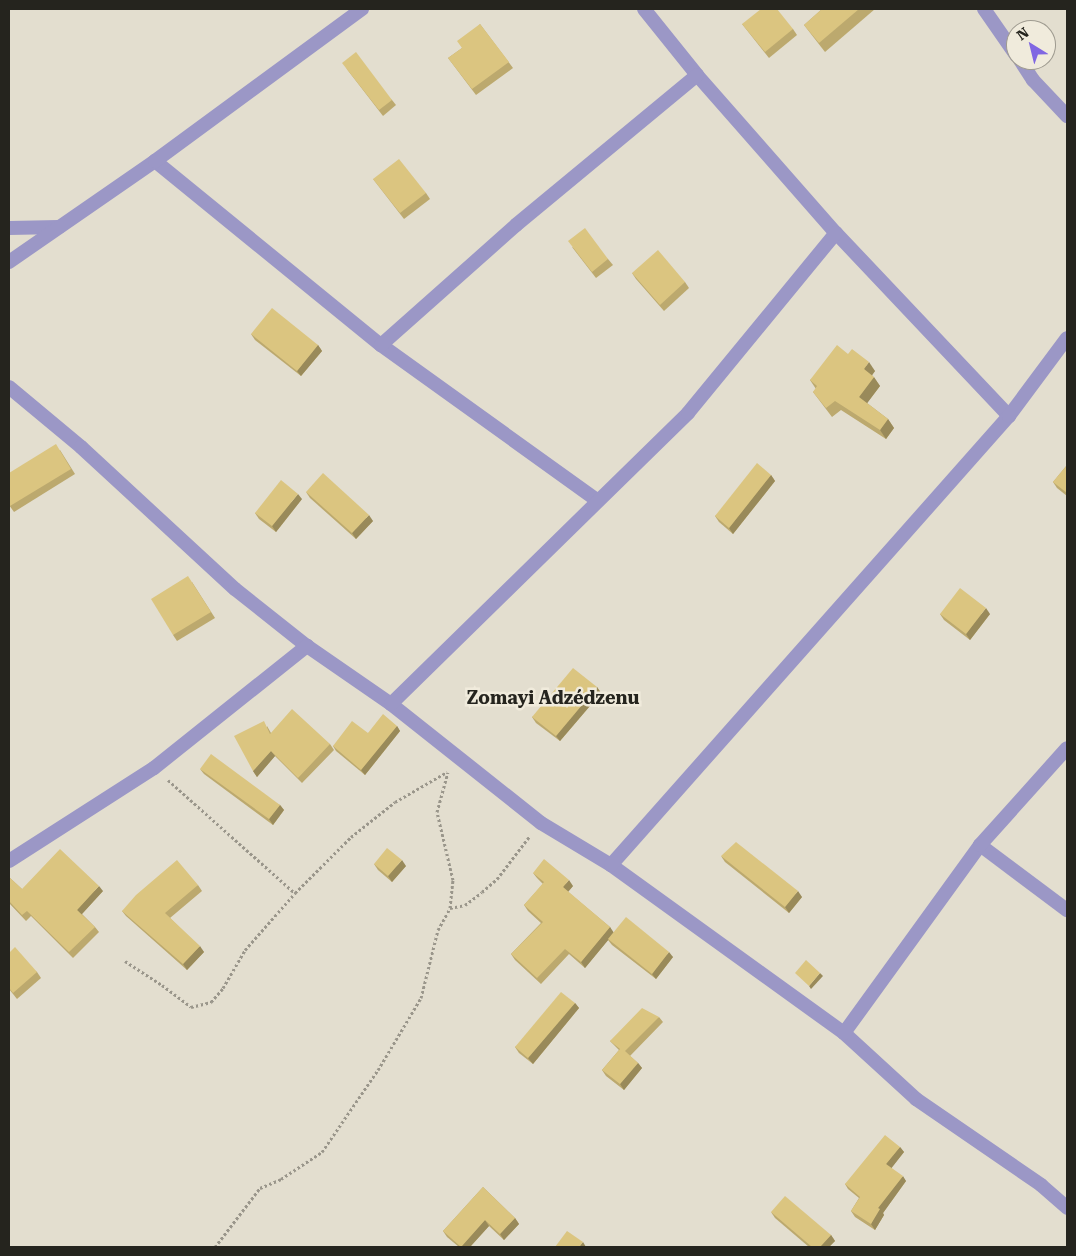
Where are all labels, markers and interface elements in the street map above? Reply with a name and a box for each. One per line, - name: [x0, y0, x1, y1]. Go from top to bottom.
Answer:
- north arrow: [1006, 20, 1056, 70]
- text: N: [1014, 24, 1032, 43]
- district label: Zomayi Adzédzenu: [467, 687, 639, 709]

